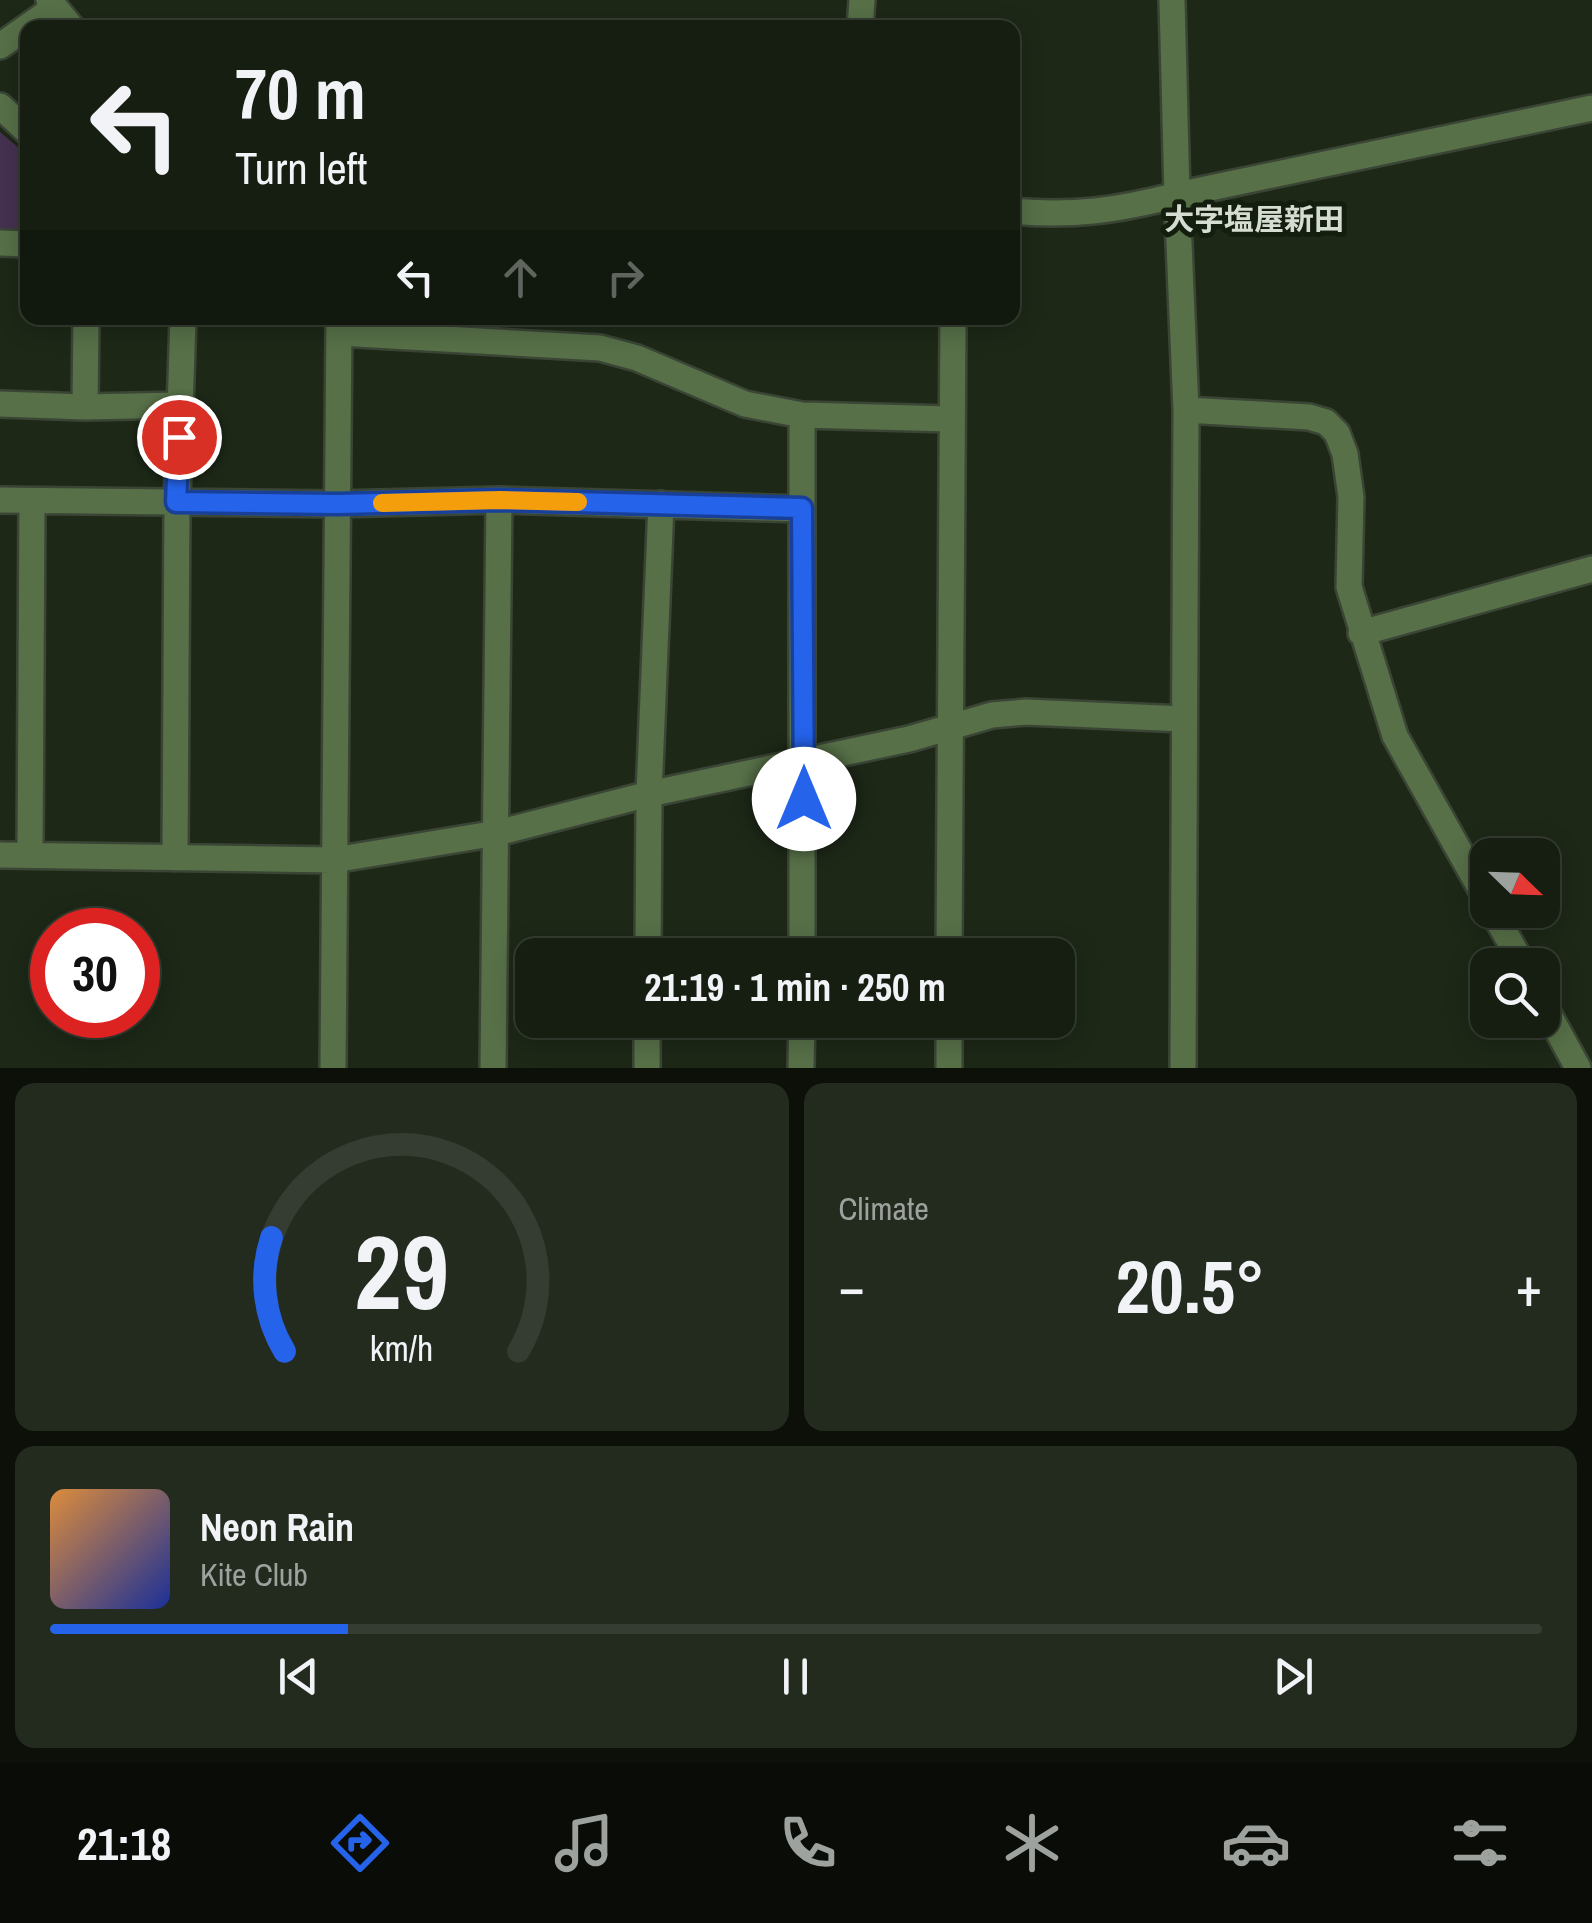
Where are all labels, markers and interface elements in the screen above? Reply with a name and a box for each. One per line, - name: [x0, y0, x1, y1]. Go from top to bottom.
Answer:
- text: 70 m: [235, 47, 366, 141]
- icon: left: [70, 60, 200, 190]
- text: Turn left: [235, 137, 367, 198]
- district label: 大字塩屋新田: [1164, 199, 1344, 239]
- icon: left: [388, 250, 443, 305]
- icon: ahead: [493, 250, 548, 305]
- icon: right: [598, 250, 653, 305]
- pin: [137, 395, 222, 480]
- icon: arrive: [152, 410, 207, 465]
- position arrow: [752, 747, 856, 851]
- north arrow: [1470, 838, 1560, 928]
- map controls: [1470, 838, 1560, 1038]
- speed limit sign: 30: [30, 908, 160, 1038]
- button: search: [1470, 948, 1560, 1038]
- text: 21:19 · 1 min · 250 m: [644, 962, 946, 1013]
- text: Climate: [839, 1187, 929, 1230]
- text: 29: [354, 1201, 449, 1341]
- text: 20.5°: [1115, 1235, 1265, 1336]
- text: −: [839, 1249, 865, 1323]
- text: +: [1516, 1249, 1542, 1323]
- text: km/h: [370, 1324, 434, 1372]
- text: Neon Rain: [200, 1502, 354, 1553]
- text: Kite Club: [200, 1553, 308, 1596]
- icon: previous: [271, 1649, 326, 1704]
- icon: pause: [768, 1649, 823, 1704]
- icon: next: [1266, 1649, 1321, 1704]
- icon: directions: [325, 1808, 395, 1878]
- icon: music: [549, 1808, 619, 1878]
- icon: phone: [773, 1808, 843, 1878]
- icon: climate: [997, 1808, 1067, 1878]
- icon: car: [1221, 1808, 1291, 1878]
- icon: filters: [1445, 1808, 1515, 1878]
- text: 21:18: [77, 1813, 171, 1874]

